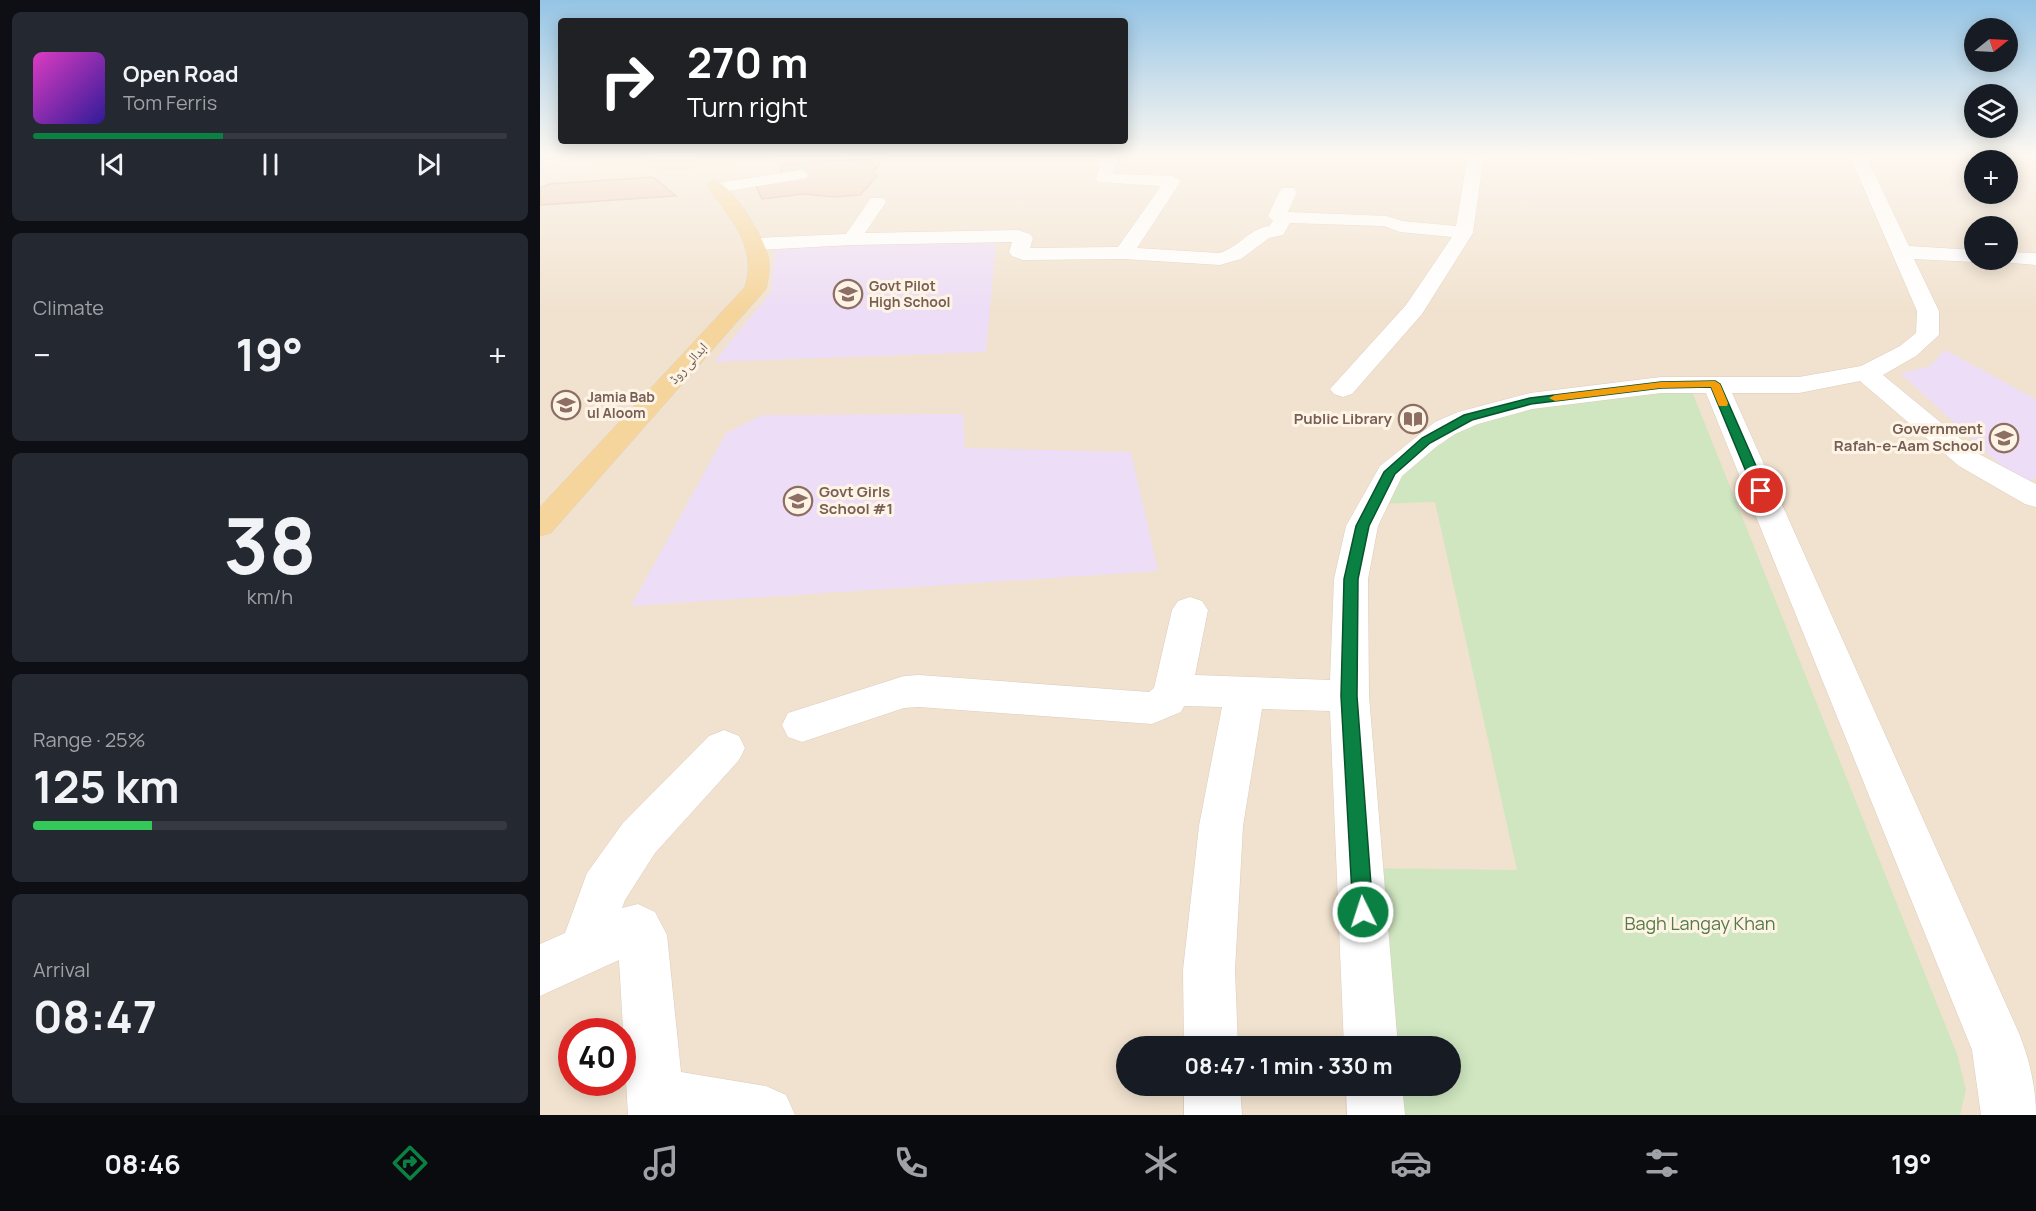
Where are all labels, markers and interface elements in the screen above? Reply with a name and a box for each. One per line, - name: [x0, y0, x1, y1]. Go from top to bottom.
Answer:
- north arrow: [1964, 18, 2018, 72]
- map controls: [1964, 18, 2018, 270]
- text: 270 m: [687, 33, 808, 91]
- icon: right: [588, 42, 666, 120]
- text: Open Road: [123, 59, 238, 89]
- button: layers: [1964, 84, 2018, 138]
- text: Turn right: [687, 88, 808, 125]
- text: Tom Ferris: [123, 89, 217, 116]
- icon: previous: [96, 148, 129, 181]
- icon: pause: [254, 148, 287, 181]
- icon: next: [412, 148, 445, 181]
- button: +: [1964, 150, 2018, 204]
- button: −: [1964, 216, 2018, 270]
- place label: Govt Pilot High School: [869, 276, 950, 311]
- school or university icon: Govt Pilot High School: [832, 278, 864, 310]
- text: Climate: [33, 294, 104, 321]
- text: 19°: [235, 323, 303, 385]
- text: −: [33, 332, 51, 377]
- text: +: [488, 332, 507, 377]
- street label: ابدالی روڈ: [664, 338, 712, 388]
- place label: Jamia Bab ul Aloom: [587, 387, 655, 422]
- school or university icon: Jamia Bab ul Aloom: [550, 389, 582, 421]
- library icon: Public Library: [1397, 403, 1429, 435]
- place label: Public Library: [1294, 408, 1393, 429]
- place label: Government Rafah-e-Aam School: [1834, 418, 1983, 456]
- school or university icon: Government Rafah-e-Aam School: [1988, 422, 2020, 454]
- pin: [1735, 465, 1786, 516]
- icon: arrive: [1744, 474, 1777, 507]
- place label: Govt Girls School #1: [819, 481, 893, 519]
- school or university icon: Govt Girls School #1: [782, 485, 814, 517]
- text: 38: [223, 491, 317, 597]
- text: km/h: [247, 583, 293, 610]
- text: Range · 25%: [33, 726, 146, 753]
- text: 125 km: [33, 755, 180, 817]
- position arrow: [1331, 880, 1395, 944]
- park label: Bagh Langay Khan: [1624, 911, 1776, 935]
- text: Arrival: [33, 956, 90, 983]
- text: 08:47: [33, 985, 157, 1047]
- speed limit sign: 40: [558, 1018, 636, 1096]
- text: 08:47 · 1 min · 330 m: [1185, 1051, 1392, 1081]
- icon: directions: [389, 1142, 431, 1184]
- icon: music: [640, 1142, 682, 1184]
- icon: phone: [890, 1142, 932, 1184]
- icon: climate: [1140, 1142, 1182, 1184]
- icon: car: [1390, 1142, 1432, 1184]
- icon: filters: [1641, 1142, 1683, 1184]
- text: 08:46: [104, 1145, 181, 1182]
- text: 19°: [1891, 1145, 1932, 1182]

